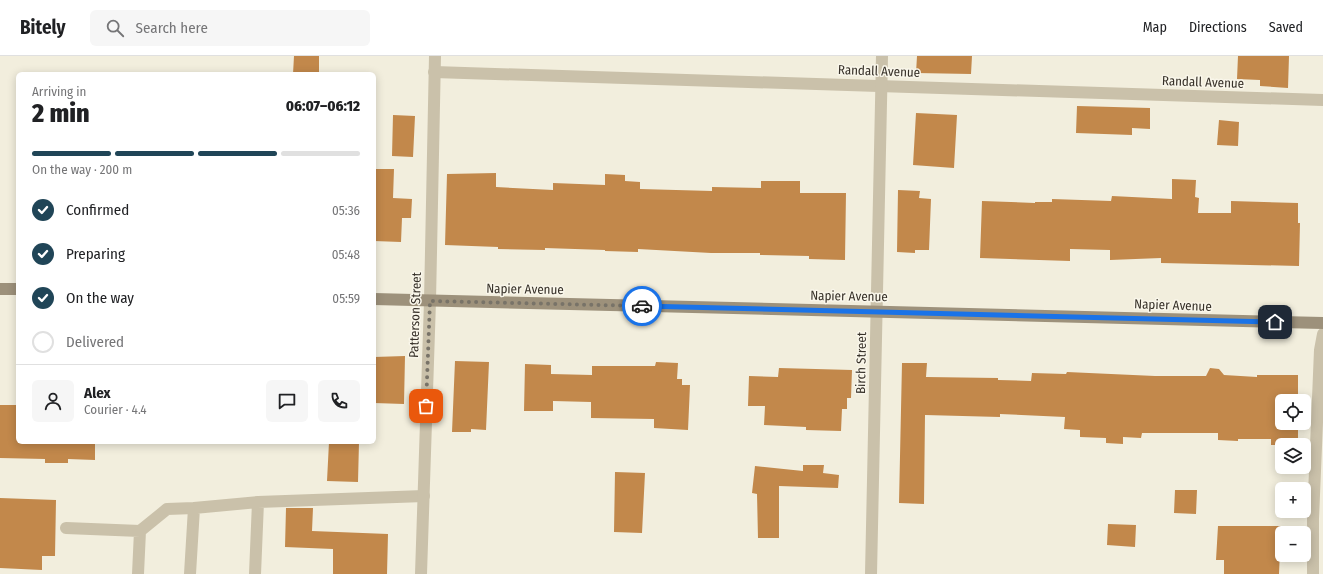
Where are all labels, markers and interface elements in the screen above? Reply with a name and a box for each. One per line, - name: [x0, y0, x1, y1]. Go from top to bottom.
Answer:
- search box: [90, 10, 370, 46]
- text: Bitely: [20, 16, 66, 39]
- icon: search: [104, 17, 126, 39]
- text: Search here: [136, 19, 208, 37]
- text: Map: [1143, 19, 1167, 36]
- text: Directions: [1189, 19, 1247, 36]
- text: Saved: [1269, 19, 1303, 36]
- street label: Randall Avenue: [838, 62, 920, 80]
- street label: Randall Avenue: [1162, 73, 1244, 91]
- text: Arriving in: [32, 84, 86, 99]
- text: 06:07–06:12: [286, 97, 360, 115]
- text: 2 min: [32, 98, 90, 129]
- text: On the way · 200 m: [32, 162, 132, 177]
- icon: check: [32, 199, 54, 221]
- text: Confirmed: [66, 201, 129, 219]
- text: 05:36: [332, 203, 360, 218]
- icon: check: [32, 243, 54, 265]
- text: Preparing: [66, 245, 125, 263]
- text: 05:48: [332, 247, 360, 262]
- street label: Patterson Street: [406, 271, 424, 358]
- street label: Napier Avenue: [486, 281, 564, 297]
- courier: [622, 286, 662, 326]
- icon: check: [32, 287, 54, 309]
- street label: Napier Avenue: [810, 288, 888, 304]
- text: On the way: [66, 289, 134, 307]
- text: 05:59: [332, 291, 360, 306]
- icon: car: [631, 295, 653, 317]
- street label: Napier Avenue: [1134, 296, 1212, 314]
- pin: [1258, 305, 1292, 339]
- icon: home: [1264, 311, 1286, 333]
- street label: Birch Street: [853, 331, 869, 394]
- text: Delivered: [66, 333, 124, 351]
- button: person: [32, 380, 74, 422]
- button: chat: [266, 380, 308, 422]
- button: phone: [318, 380, 360, 422]
- text: Alex: [84, 384, 111, 402]
- pin: [409, 389, 443, 423]
- map controls: [1275, 394, 1311, 562]
- button: locate: [1275, 394, 1311, 430]
- icon: bag: [415, 395, 437, 417]
- text: Courier · 4.4: [84, 402, 147, 417]
- button: layers: [1275, 438, 1311, 474]
- button: +: [1275, 482, 1311, 518]
- button: −: [1275, 526, 1311, 562]

